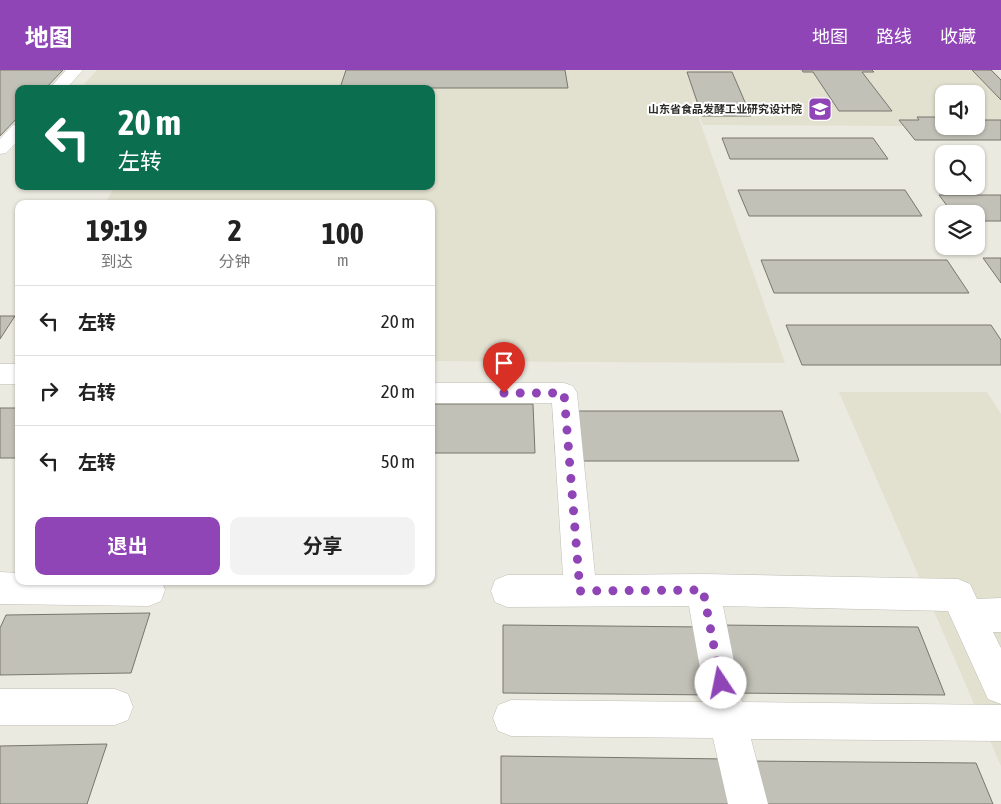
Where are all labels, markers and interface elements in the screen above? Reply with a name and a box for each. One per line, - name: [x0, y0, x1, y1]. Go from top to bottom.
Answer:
- text: 地图: [25, 24, 73, 51]
- text: 地图: [812, 26, 848, 47]
- text: 路线: [876, 26, 912, 47]
- text: 收藏: [940, 26, 976, 47]
- map controls: [935, 85, 985, 255]
- button: sound: [935, 85, 985, 135]
- school or university icon: 山东省食品发酵工业研究设计院: [807, 96, 833, 122]
- text: 20 m: [118, 102, 181, 142]
- place label: 山东省食品发酵工业研究设计院: [648, 103, 802, 115]
- icon: left: [35, 105, 100, 170]
- button: search: [935, 145, 985, 195]
- text: 左转: [118, 148, 162, 174]
- button: layers: [935, 205, 985, 255]
- text: 19:19: [86, 213, 148, 247]
- text: 2: [228, 213, 242, 247]
- text: 100: [322, 216, 364, 250]
- text: m: [337, 251, 349, 269]
- text: 到达: [101, 252, 133, 270]
- text: 分钟: [219, 252, 251, 270]
- icon: left: [35, 307, 63, 335]
- text: 20 m: [381, 310, 415, 332]
- text: 左转: [78, 311, 116, 333]
- pin: [483, 342, 525, 393]
- icon: arrive: [490, 349, 518, 377]
- icon: right: [35, 377, 63, 405]
- text: 20 m: [381, 380, 415, 402]
- text: 右转: [78, 381, 116, 403]
- icon: left: [35, 447, 63, 475]
- text: 50 m: [381, 450, 415, 472]
- text: 左转: [78, 451, 116, 473]
- button: 退出: [35, 517, 220, 575]
- button: 分享: [230, 517, 415, 575]
- position arrow: [694, 656, 746, 708]

